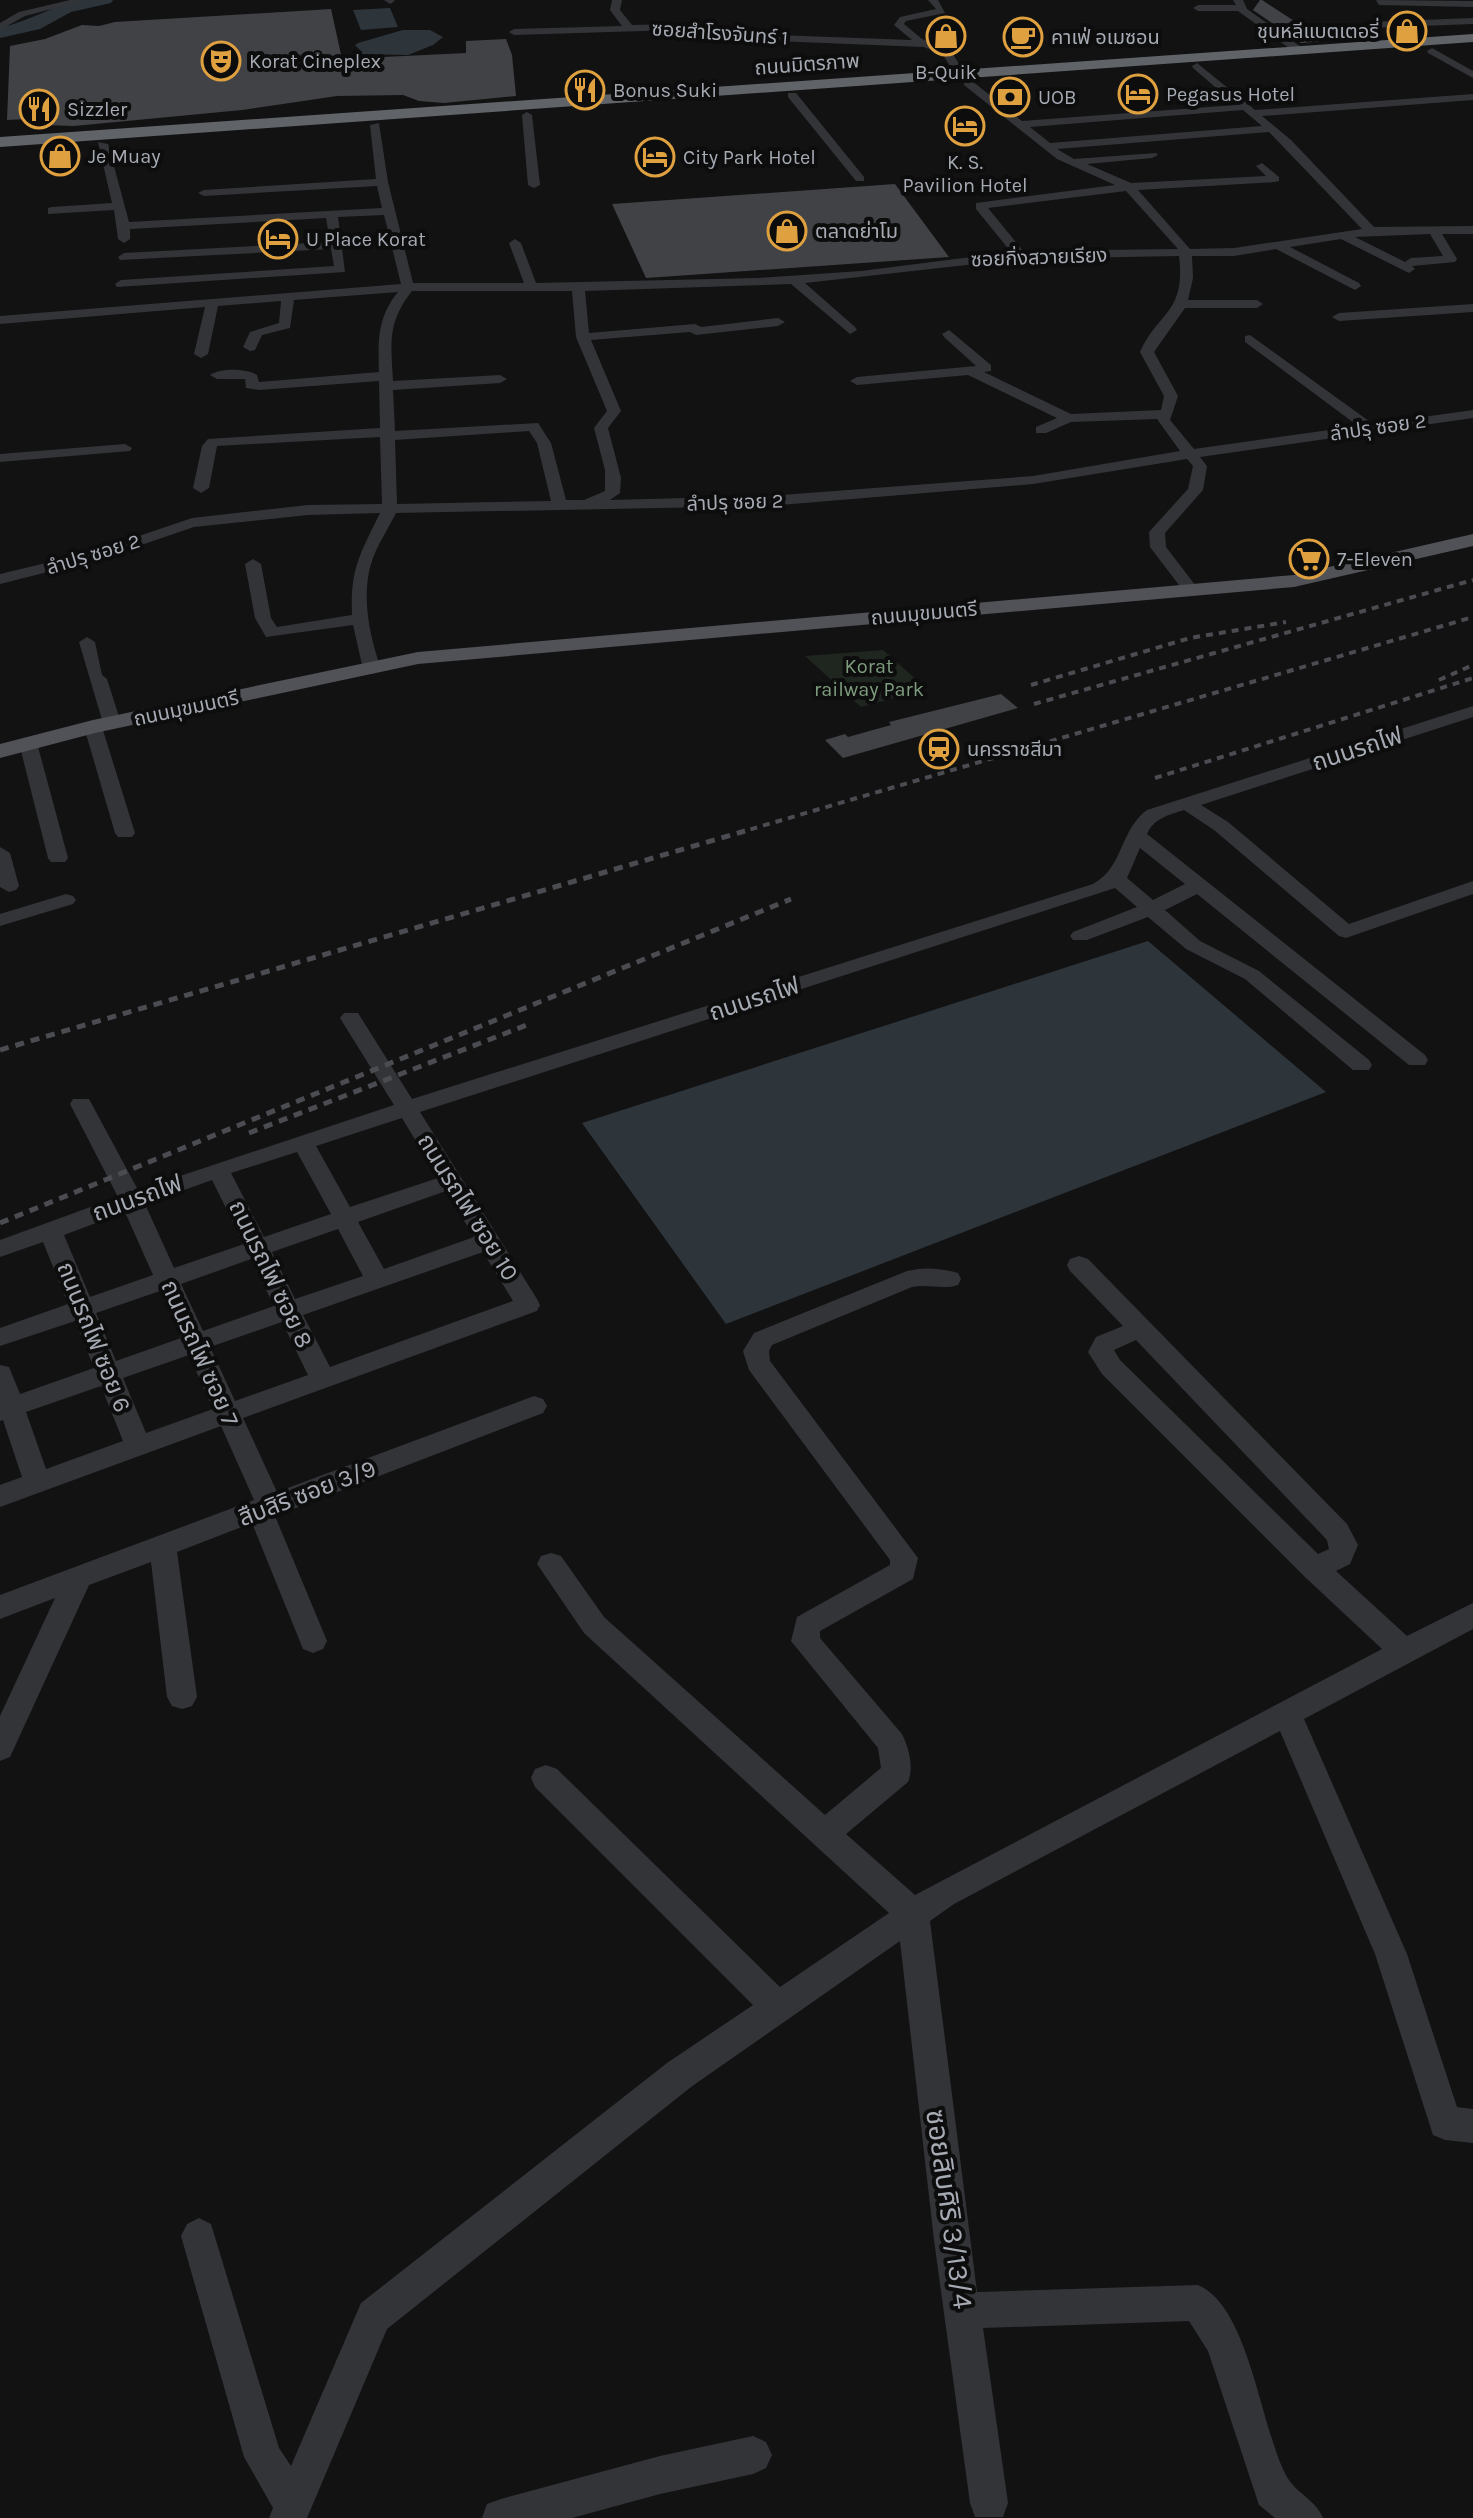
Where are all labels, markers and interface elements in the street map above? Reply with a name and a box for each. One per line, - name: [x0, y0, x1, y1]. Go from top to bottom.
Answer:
- shop icon: ชุนหลีแบตเตอรี่: [1386, 10, 1428, 52]
- shop icon: B-Quik: [925, 15, 967, 57]
- cafe icon: คาเฟ่ อเมซอน: [1002, 16, 1044, 58]
- street label: ซอยสำโรงจันทร์ 1: [651, 17, 789, 50]
- place label: ชุนหลีแบตเตอรี่: [1257, 17, 1379, 43]
- place label: คาเฟ่ อเมซอน: [1051, 26, 1160, 49]
- theatre icon: Korat Cineplex: [200, 40, 242, 82]
- street label: ถนนมิตรภาพ: [754, 49, 861, 80]
- place label: Korat Cineplex: [249, 50, 381, 73]
- place label: B-Quik: [915, 61, 977, 84]
- restaurant icon: Bonus Suki: [564, 69, 606, 111]
- hotel icon: Pegasus Hotel: [1117, 73, 1159, 115]
- bank icon: UOB: [989, 76, 1031, 118]
- place label: Bonus Suki: [613, 79, 717, 102]
- place label: Pegasus Hotel: [1166, 83, 1295, 106]
- place label: UOB: [1038, 86, 1076, 109]
- restaurant icon: Sizzler: [18, 88, 60, 130]
- place label: Sizzler: [67, 98, 128, 121]
- hotel icon: K. S. Pavilion Hotel: [944, 105, 986, 147]
- shop icon: Je Muay: [39, 135, 81, 177]
- hotel icon: City Park Hotel: [634, 136, 676, 178]
- place label: Je Muay: [88, 145, 160, 168]
- place label: City Park Hotel: [683, 146, 816, 169]
- place label: K. S. Pavilion Hotel: [902, 151, 1028, 197]
- shop icon: ตลาดย่าโม: [766, 210, 808, 252]
- hotel icon: U Place Korat: [257, 218, 299, 260]
- place label: ตลาดย่าโม: [815, 220, 898, 243]
- place label: U Place Korat: [306, 228, 426, 251]
- street label: ซอยกิ่งสวายเรียง: [970, 242, 1108, 271]
- street label: ลำปรุ ซอย 2: [1328, 409, 1428, 446]
- street label: ลำปรุ ซอย 2: [686, 489, 784, 516]
- street label: ลำปรุ ซอย 2: [43, 529, 143, 580]
- supermarket icon: 7-Eleven: [1288, 538, 1330, 580]
- place label: 7-Eleven: [1337, 548, 1413, 571]
- street label: ถนนมุขมนตรี: [870, 597, 978, 630]
- park label: Korat railway Park: [814, 655, 924, 701]
- street label: ถนนมุขมนตรี: [131, 686, 241, 731]
- street label: ถนนรถไฟ: [1308, 721, 1406, 777]
- station icon: นครราชสีมา: [918, 728, 960, 770]
- place label: นครราชสีมา: [967, 738, 1062, 761]
- street label: ถนนรถไฟ: [705, 971, 803, 1027]
- street label: ถนนรถไฟ ซอย 10: [412, 1128, 524, 1286]
- street label: ถนนรถไฟ: [88, 1169, 186, 1227]
- street label: ถนนรถไฟ ซอย 8: [223, 1196, 319, 1352]
- street label: ถนนรถไฟ ซอย 6: [51, 1258, 137, 1416]
- street label: ถนนรถไฟ ซอย 7: [155, 1275, 245, 1431]
- street label: สืบสิริ ซอย 3/9: [234, 1454, 380, 1532]
- street label: ซอยสิบศิริ 3/13/4: [919, 2107, 980, 2311]

